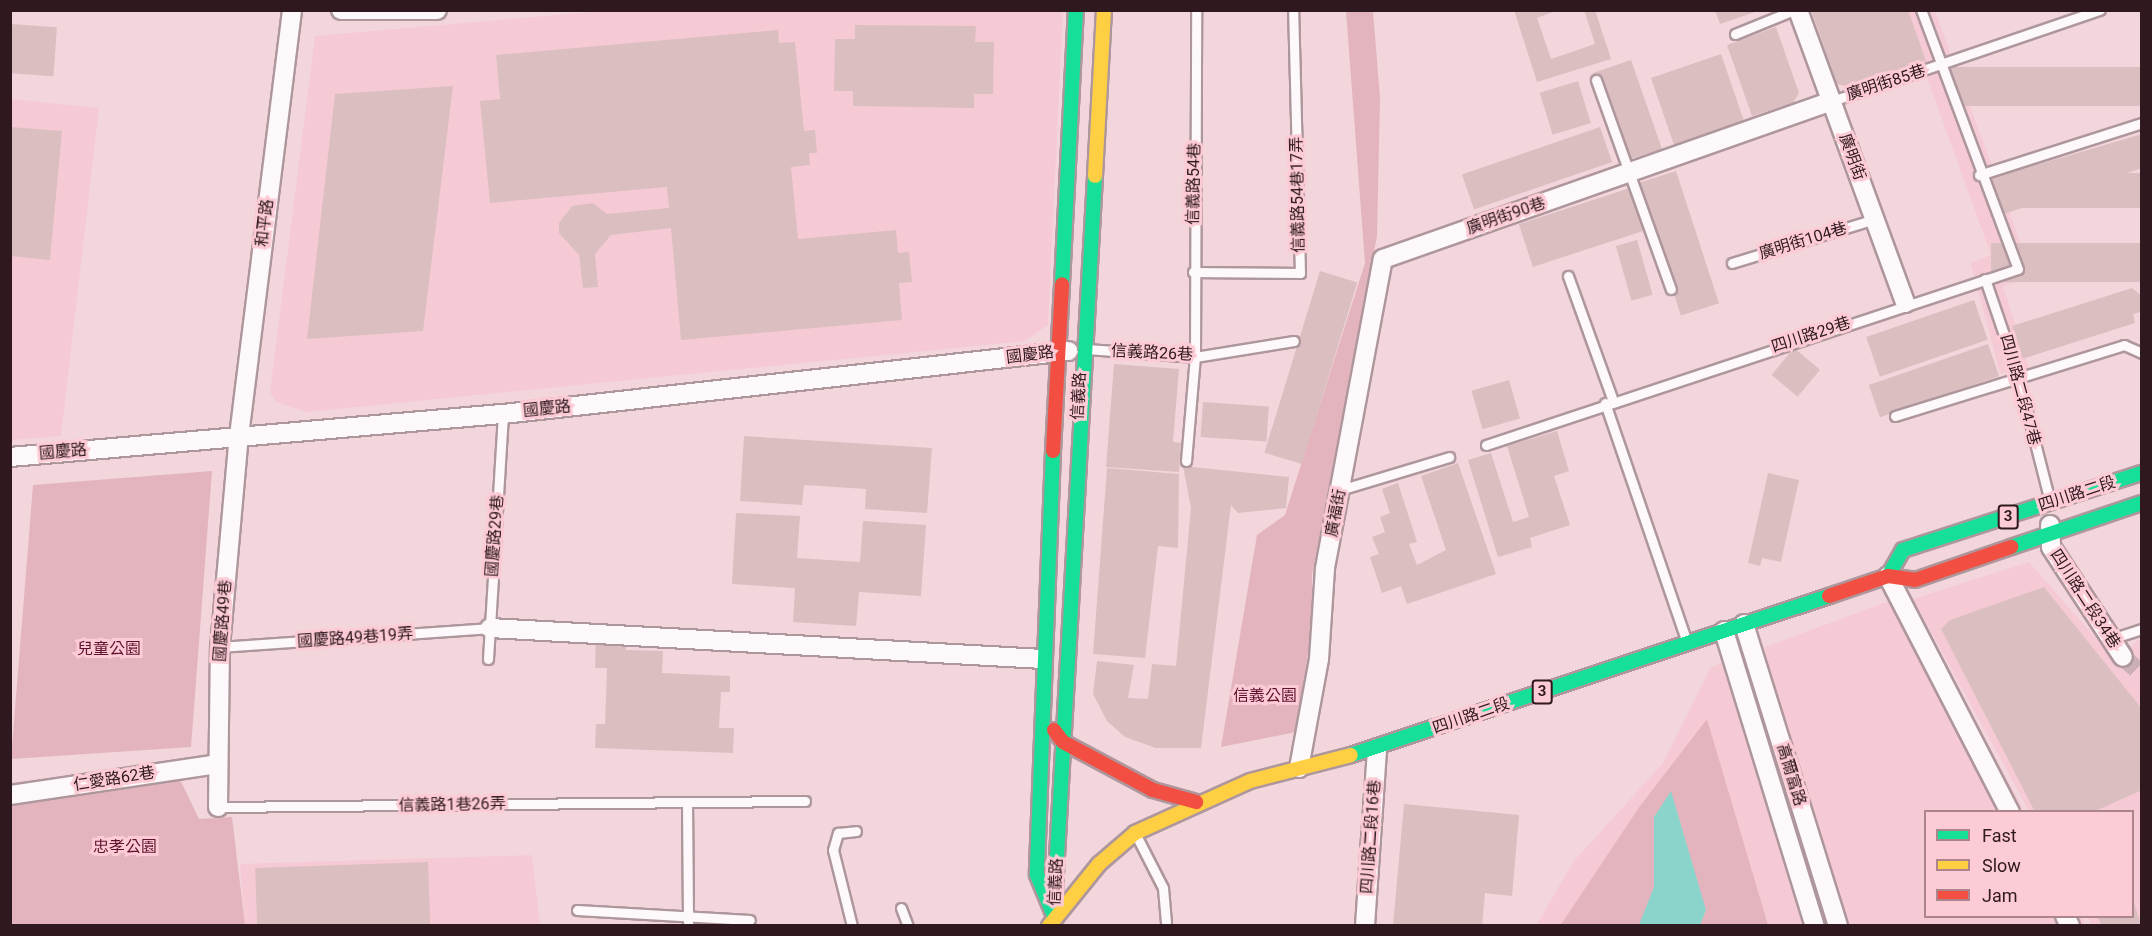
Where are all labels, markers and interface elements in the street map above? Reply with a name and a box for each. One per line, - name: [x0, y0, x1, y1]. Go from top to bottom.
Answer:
- street label: 廣明街85巷: [1844, 61, 1928, 105]
- street label: 廣明街: [1835, 131, 1869, 183]
- street label: 信義路54巷17弄: [1287, 137, 1309, 253]
- street label: 信義路54巷: [1184, 143, 1204, 225]
- street label: 廣明街90巷: [1464, 194, 1548, 238]
- street label: 和平路: [253, 198, 277, 248]
- street label: 廣明街104巷: [1757, 219, 1849, 263]
- street label: 四川路29巷: [1769, 313, 1853, 357]
- street label: 四川路二段47巷: [1996, 332, 2044, 448]
- street label: 信義路26巷: [1111, 341, 1193, 365]
- street label: 國慶路: [1005, 343, 1055, 367]
- street label: 信義路: [1068, 372, 1090, 420]
- street label: 國慶路: [522, 397, 572, 421]
- street label: 國慶路: [38, 440, 88, 464]
- street label: 四川路二段: [2036, 473, 2118, 515]
- street label: 廣福街: [1322, 488, 1350, 538]
- street label: 國慶路29巷: [483, 494, 507, 578]
- road number: 3: [1998, 505, 2018, 529]
- street label: 四川路二段34巷: [2046, 546, 2124, 652]
- street label: 國慶路49巷: [211, 579, 235, 663]
- street label: 國慶路49巷19弄: [296, 624, 414, 652]
- park label: 兒童公園: [77, 639, 141, 659]
- road number: 3: [1532, 680, 1552, 704]
- park label: 信義公園: [1233, 686, 1297, 706]
- street label: 四川路二段: [1430, 694, 1512, 738]
- street label: 高爾富路: [1772, 742, 1810, 808]
- street label: 仁愛路62巷: [72, 763, 156, 795]
- street label: 四川路二段16巷: [1357, 779, 1385, 895]
- street label: 信義路1巷26弄: [398, 794, 506, 816]
- legend: [1924, 810, 2134, 918]
- text: Fast: [1982, 825, 2017, 846]
- park label: 忠孝公園: [93, 837, 157, 857]
- text: Slow: [1982, 855, 2021, 876]
- street label: 信義路: [1045, 858, 1067, 906]
- text: Jam: [1982, 885, 2018, 906]

